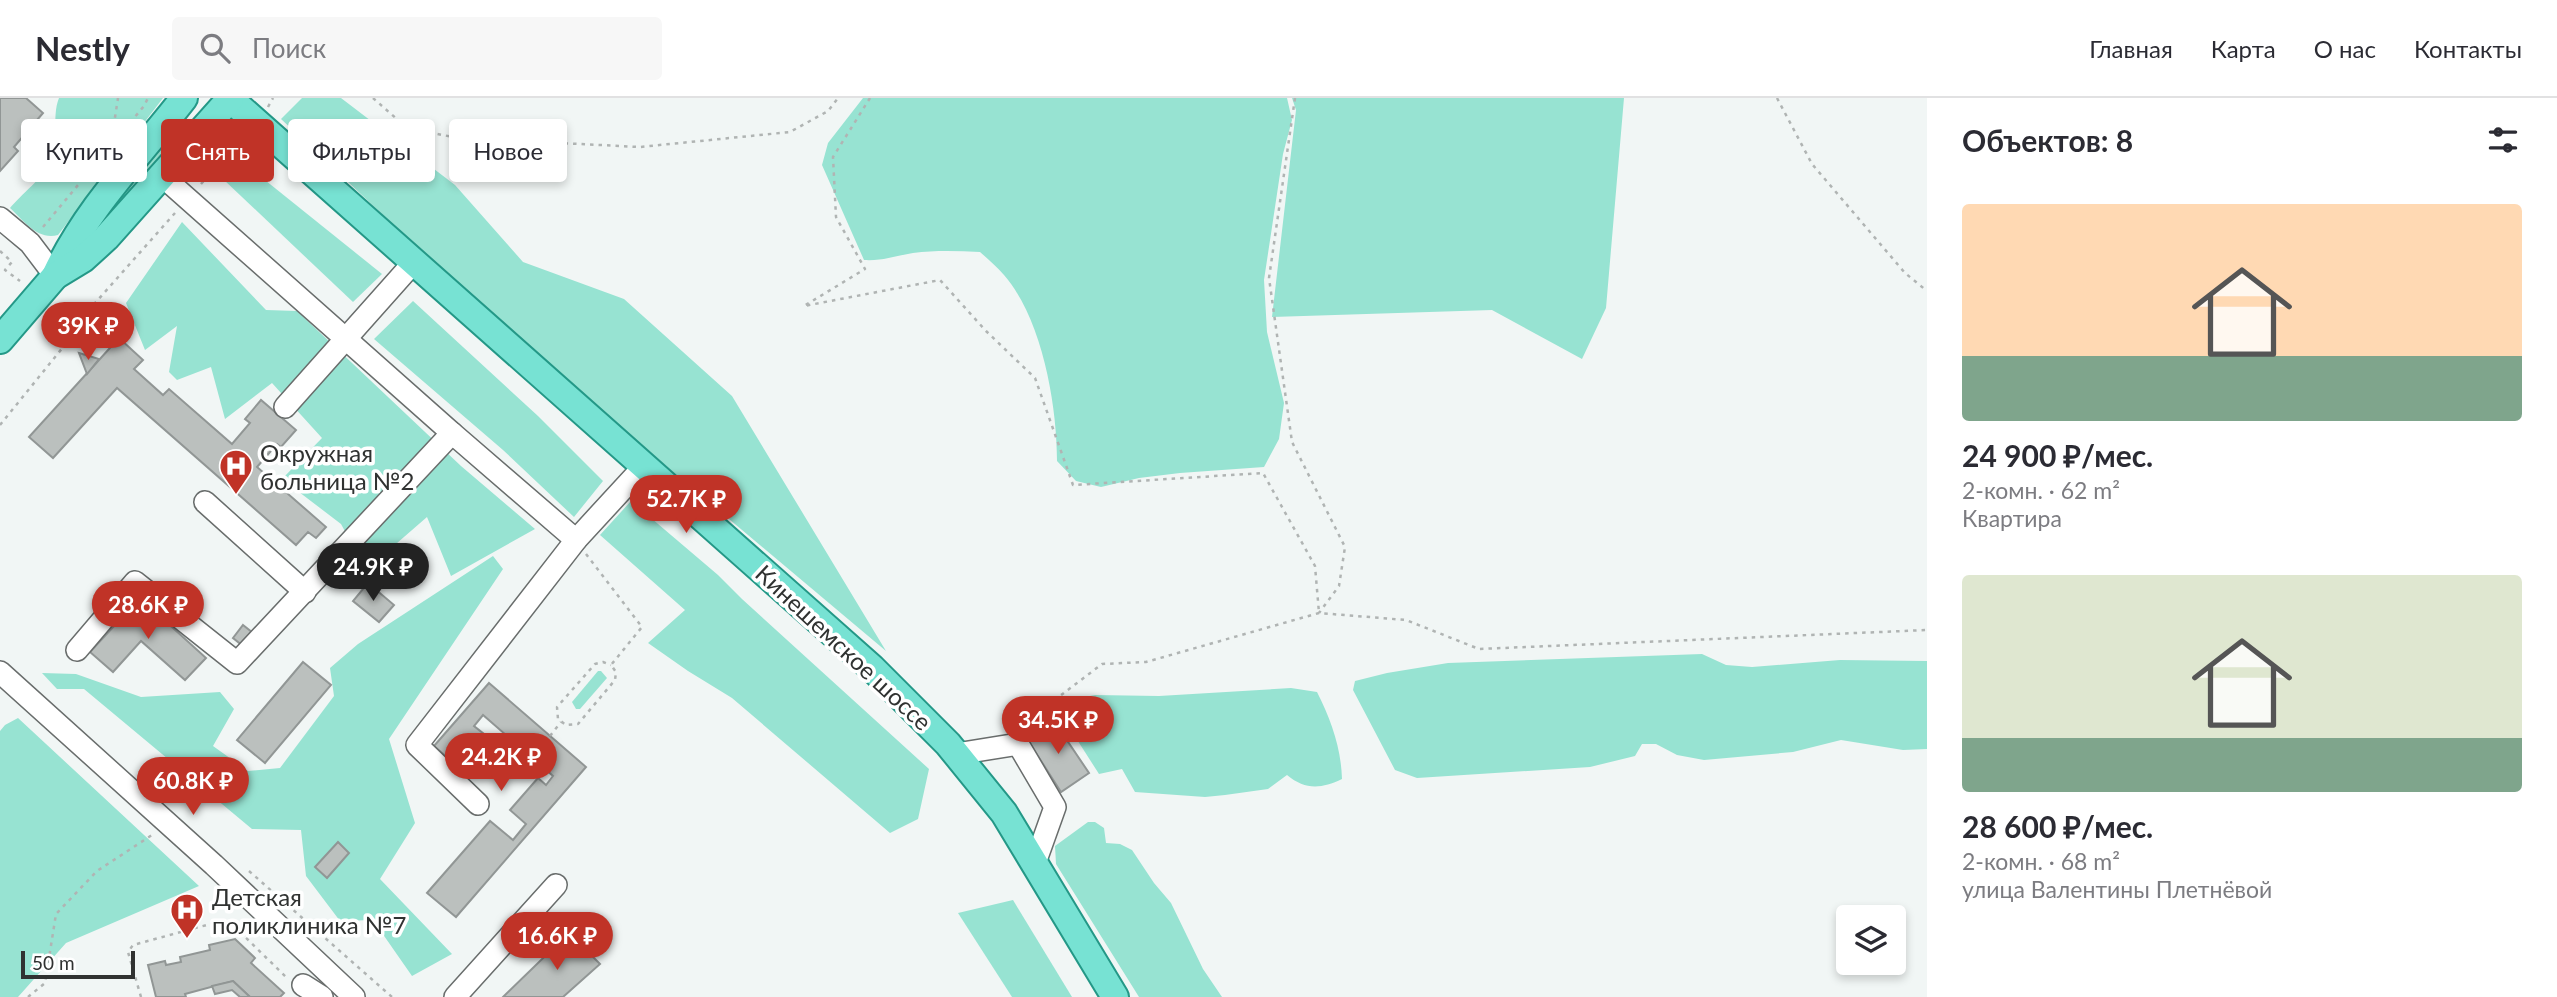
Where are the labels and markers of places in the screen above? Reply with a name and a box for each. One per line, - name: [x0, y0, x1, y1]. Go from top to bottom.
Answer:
- pin: 39K ₽: [39, 302, 137, 362]
- place label: Окружная больница №2: [260, 438, 414, 495]
- hospital icon: Окружная больница №2: [217, 447, 255, 496]
- pin: 52.7K ₽: [621, 476, 751, 535]
- pin: 24.9K ₽: [308, 544, 438, 603]
- pin: 28.6K ₽: [83, 582, 213, 641]
- pin: 34.5K ₽: [993, 696, 1123, 756]
- pin: 24.2K ₽: [436, 734, 566, 793]
- pin: 60.8K ₽: [128, 758, 258, 817]
- place label: Детская поликлиника №7: [212, 882, 406, 939]
- hospital icon: Детская поликлиника №7: [168, 891, 206, 940]
- pin: 16.6K ₽: [492, 912, 622, 972]

